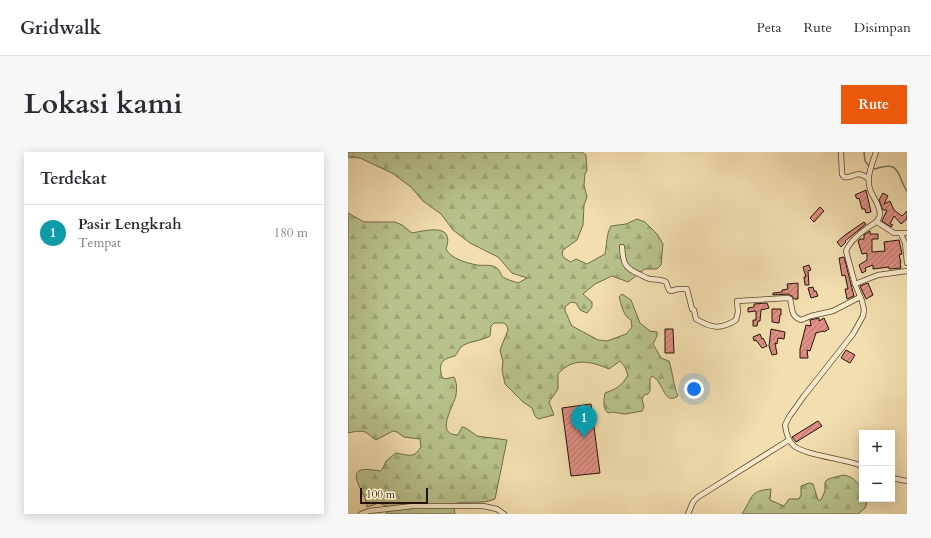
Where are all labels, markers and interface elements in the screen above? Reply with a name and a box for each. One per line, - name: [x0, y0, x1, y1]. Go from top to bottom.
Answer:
- text: Gridwalk: [20, 15, 101, 41]
- text: Peta: [756, 18, 782, 37]
- text: Rute: [804, 18, 832, 37]
- text: Disimpan: [854, 18, 911, 37]
- text: Lokasi kami: [24, 85, 182, 123]
- button: Rute: [841, 85, 907, 124]
- text: Terdekat: [40, 167, 106, 190]
- text: Pasir Lengkrah: [78, 214, 182, 234]
- text: 1: [50, 224, 56, 242]
- text: 180 m: [274, 224, 308, 242]
- text: Tempat: [78, 234, 121, 252]
- your location: [684, 379, 704, 399]
- pin: 1: [571, 405, 597, 438]
- map controls: [859, 430, 895, 502]
- button: +: [859, 430, 895, 466]
- button: −: [859, 466, 895, 502]
- scale bar: [360, 486, 428, 505]
- text: 100 m: [366, 487, 395, 502]

